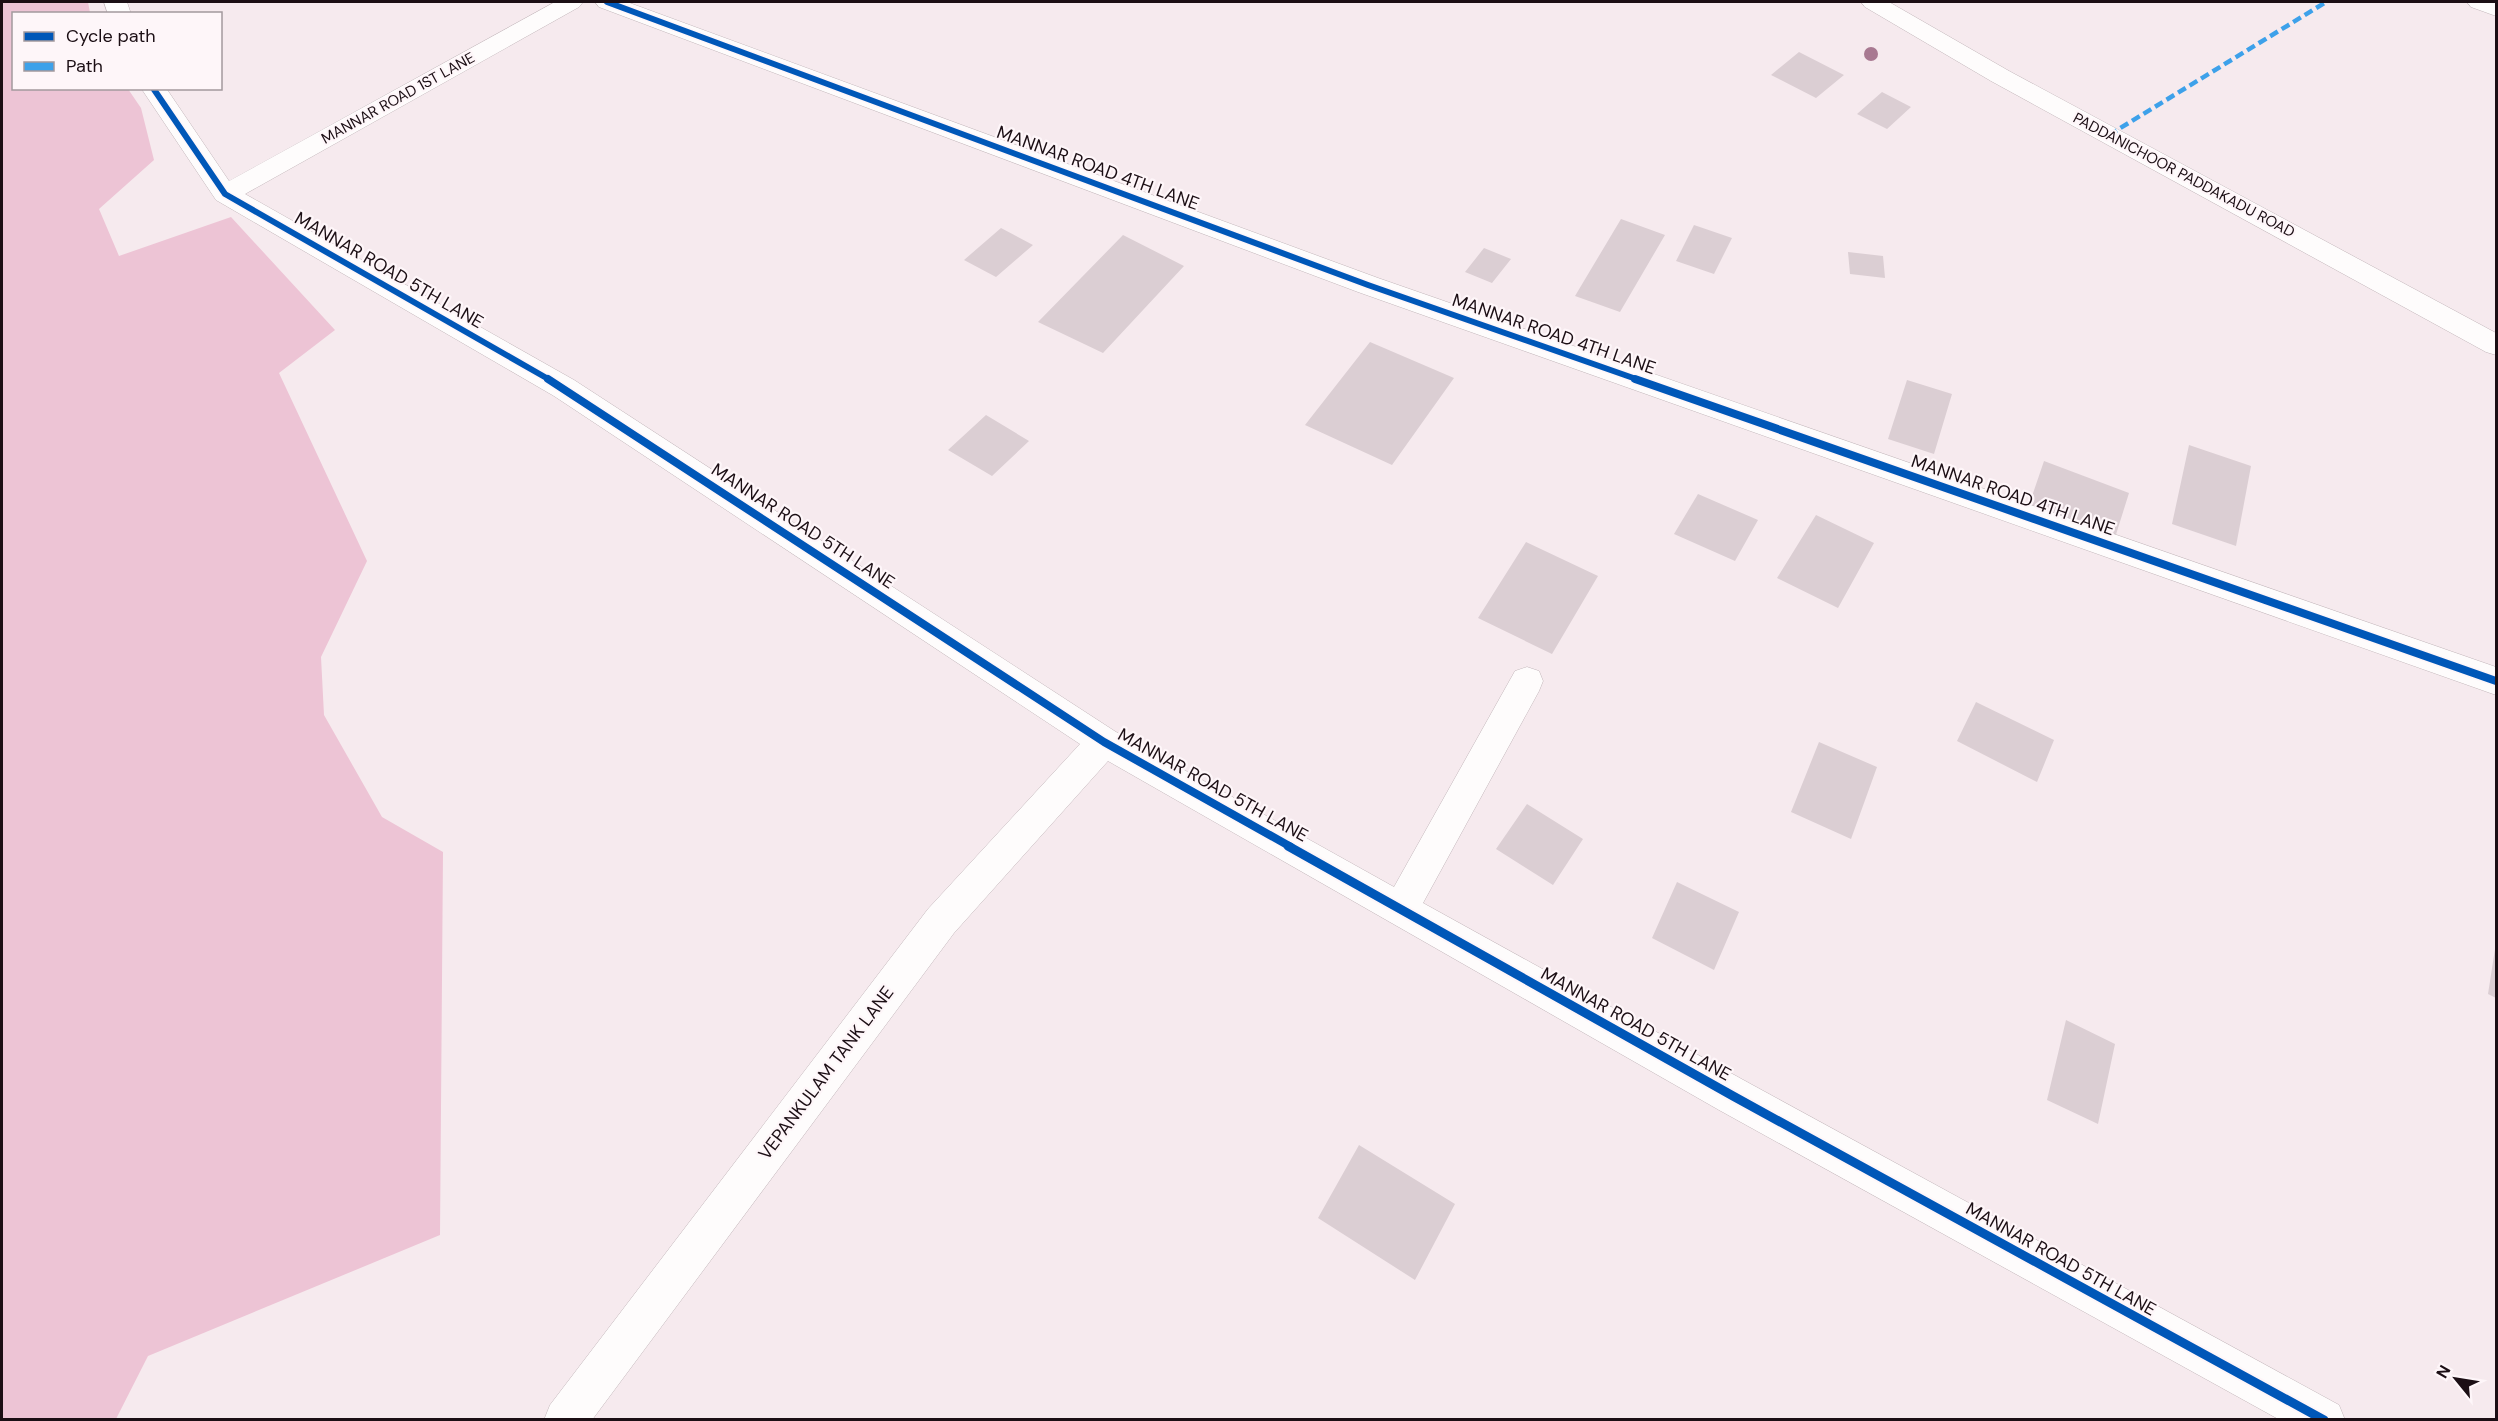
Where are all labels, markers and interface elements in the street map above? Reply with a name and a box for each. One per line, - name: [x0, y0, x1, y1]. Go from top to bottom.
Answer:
- legend: [12, 12, 222, 90]
- text: Cycle path: [66, 24, 156, 48]
- street label: MANNAR ROAD 1ST LANE: [318, 47, 478, 149]
- text: Path: [66, 54, 103, 78]
- street label: PADDANICHOOR PADDAKADU ROAD: [2070, 108, 2298, 242]
- street label: MANNAR ROAD 4TH LANE: [994, 120, 1202, 216]
- street label: MANNAR ROAD 5TH LANE: [290, 206, 488, 334]
- street label: MANNAR ROAD 4TH LANE: [1449, 288, 1659, 380]
- street label: MANNAR ROAD 4TH LANE: [1908, 449, 2118, 541]
- street label: MANNAR ROAD 5TH LANE: [707, 458, 899, 594]
- street label: MANNAR ROAD 5TH LANE: [1114, 723, 1312, 847]
- street label: MANNAR ROAD 5TH LANE: [1537, 962, 1735, 1086]
- street label: VEPANKULAM TANK LANE: [753, 981, 899, 1165]
- street label: MANNAR ROAD 5TH LANE: [1962, 1197, 2160, 1321]
- north arrow: [2426, 1349, 2486, 1409]
- text: N: [2431, 1361, 2455, 1382]

